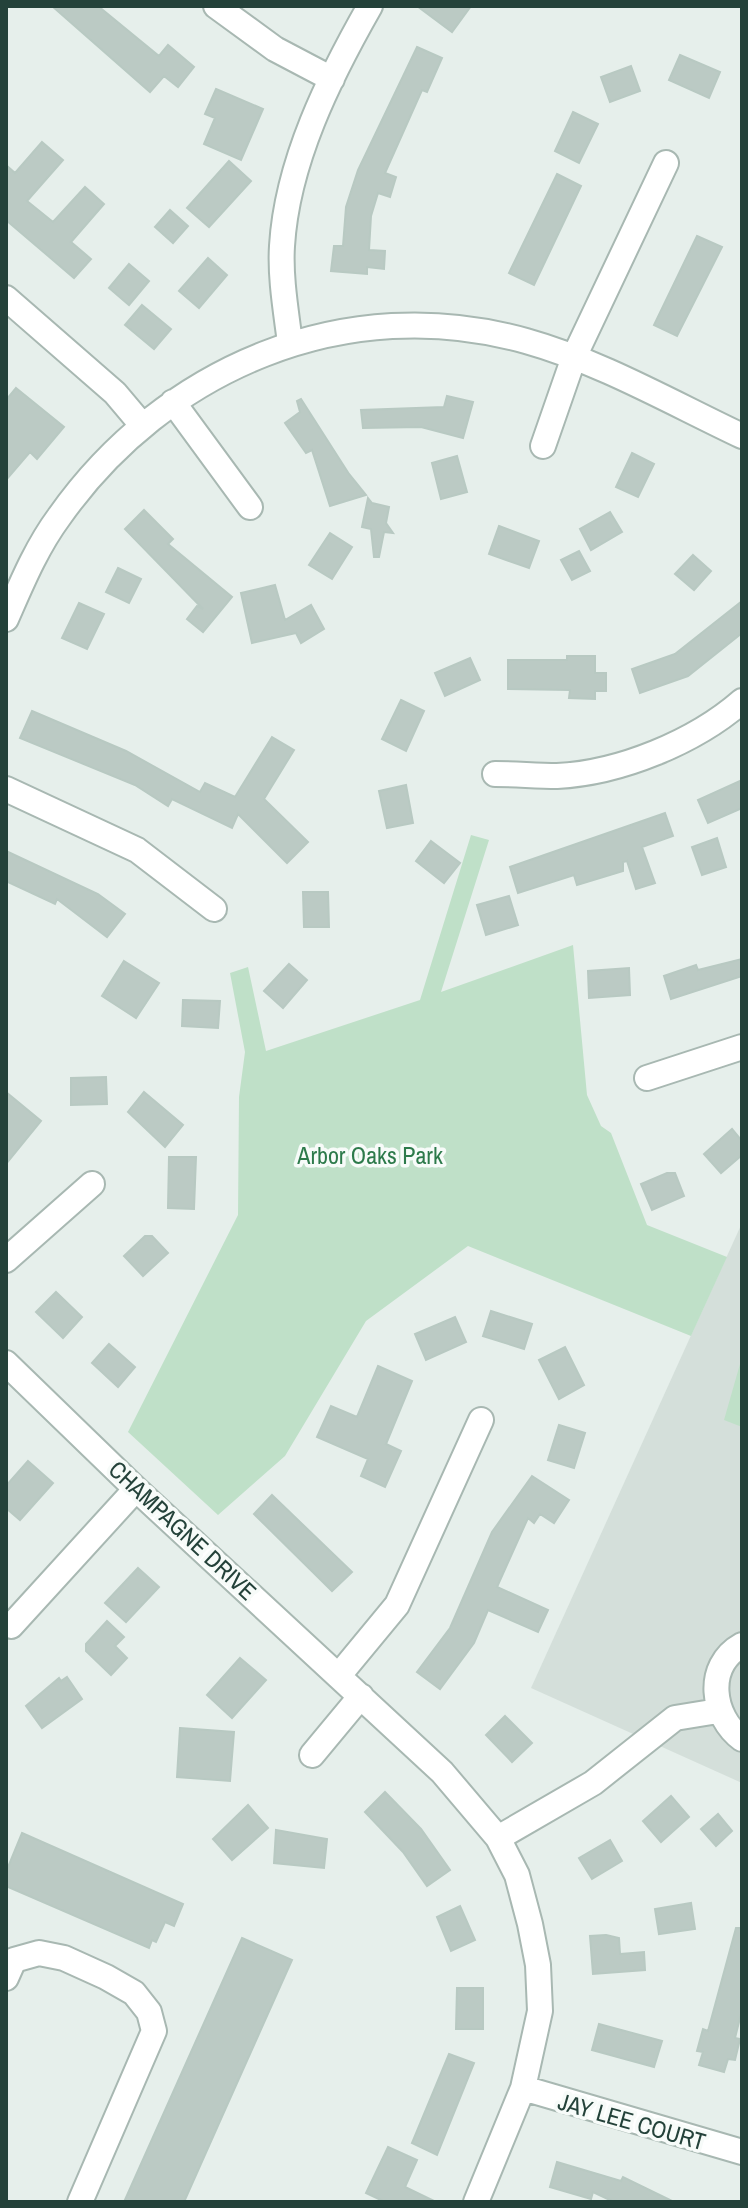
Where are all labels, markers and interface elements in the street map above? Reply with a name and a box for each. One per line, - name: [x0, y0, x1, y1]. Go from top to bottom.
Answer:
- park label: Arbor Oaks Park: [296, 1139, 443, 1171]
- street label: CHAMPAGNE DRIVE: [102, 1453, 264, 1607]
- street label: JAY LEE COURT: [554, 2085, 710, 2157]

